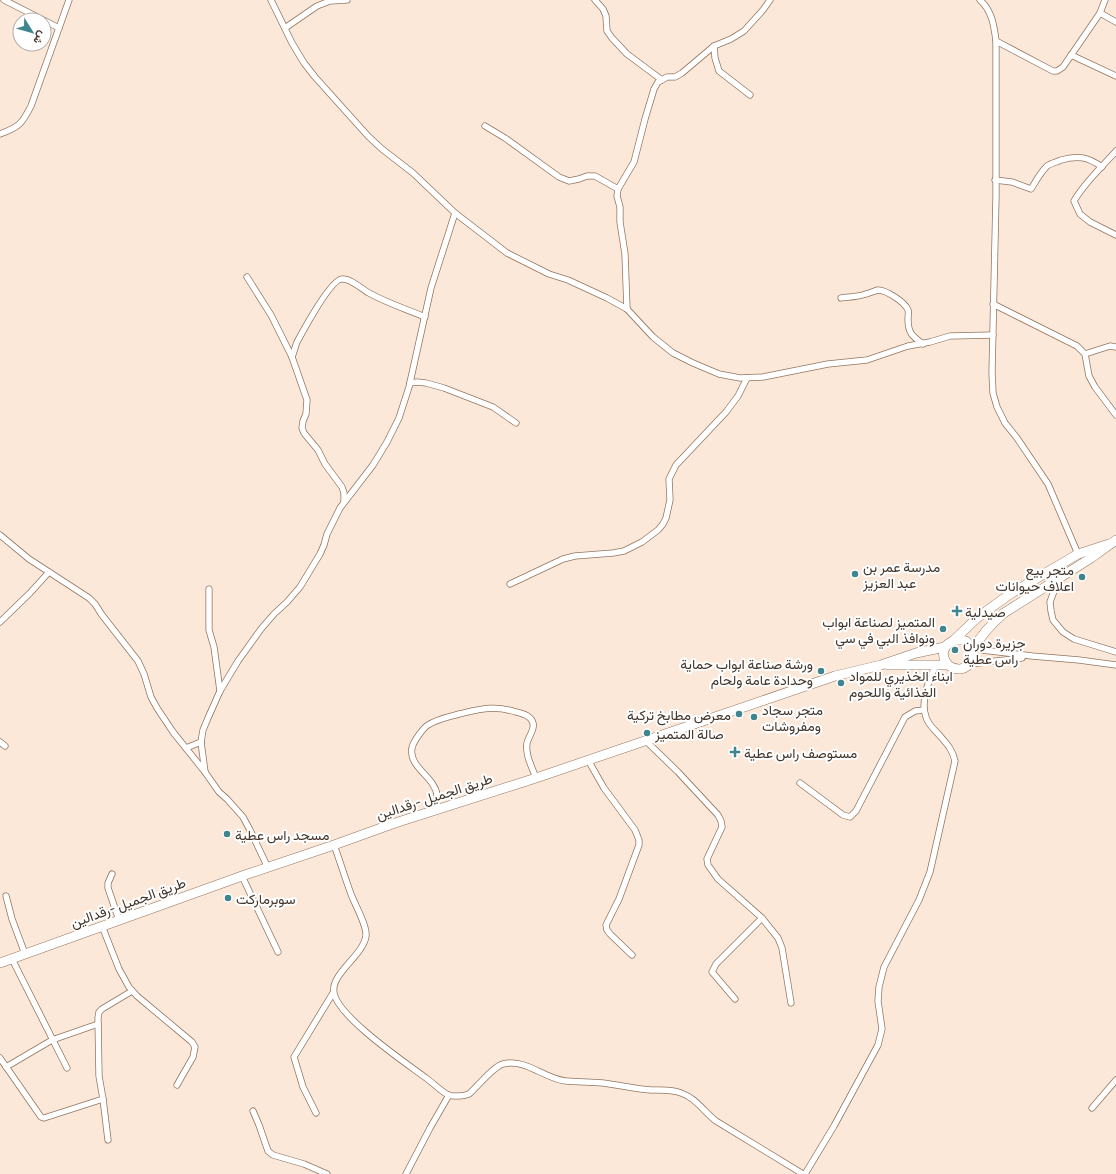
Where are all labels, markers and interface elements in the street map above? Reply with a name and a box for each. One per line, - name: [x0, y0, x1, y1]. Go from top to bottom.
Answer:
- north arrow: [12, 12, 52, 52]
- text: ش: [30, 29, 50, 48]
- place label: مدرسة عمر بن عبد العزيز: [862, 558, 940, 592]
- place label: متجر بيع اعلاف حيوانات: [996, 561, 1074, 595]
- marker: مدرسة عمر بن عبد العزيز: [850, 569, 860, 579]
- marker: متجر بيع اعلاف حيوانات: [1077, 572, 1087, 582]
- place label: صيدلية: [965, 603, 1006, 620]
- marker: صيدلية: [952, 606, 962, 616]
- place label: المتميز لصناعة ابواب ونوافذ البي في سي: [822, 613, 935, 650]
- marker: المتميز لصناعة ابواب ونوافذ البي في سي: [938, 624, 948, 634]
- place label: جزيرة دوران راس عطية: [963, 634, 1026, 668]
- marker: جزيرة دوران راس عطية: [950, 645, 960, 655]
- place label: ورشة صناعة ابواب حماية وحدادة عامة ولحام: [680, 655, 813, 689]
- marker: ورشة صناعة ابواب حماية وحدادة عامة ولحام: [816, 666, 826, 676]
- place label: ابناء الخذيري للمواد الغذائية واللحوم: [849, 667, 953, 701]
- marker: ابناء الخذيري للمواد الغذائية واللحوم: [836, 678, 846, 688]
- place label: متجر سجاد ومفروشات: [762, 701, 823, 735]
- place label: معرض مطابخ تركية: [627, 706, 731, 726]
- marker: معرض مطابخ تركية: [734, 709, 744, 719]
- marker: متجر سجاد ومفروشات: [749, 712, 759, 722]
- place label: صالة المتميز: [654, 725, 724, 743]
- marker: صالة المتميز: [642, 728, 652, 738]
- place label: مستوصف راس عطية: [744, 744, 857, 762]
- marker: مستوصف راس عطية: [729, 746, 741, 758]
- street label: طريق الجميل -رقدالين: [374, 769, 495, 824]
- place label: مسجد راس عطية: [235, 826, 329, 844]
- marker: مسجد راس عطية: [222, 829, 232, 839]
- street label: طريق الجميل -رقدالين: [68, 873, 188, 932]
- place label: سوبرماركت: [236, 890, 296, 908]
- marker: سوبرماركت: [223, 893, 233, 903]

